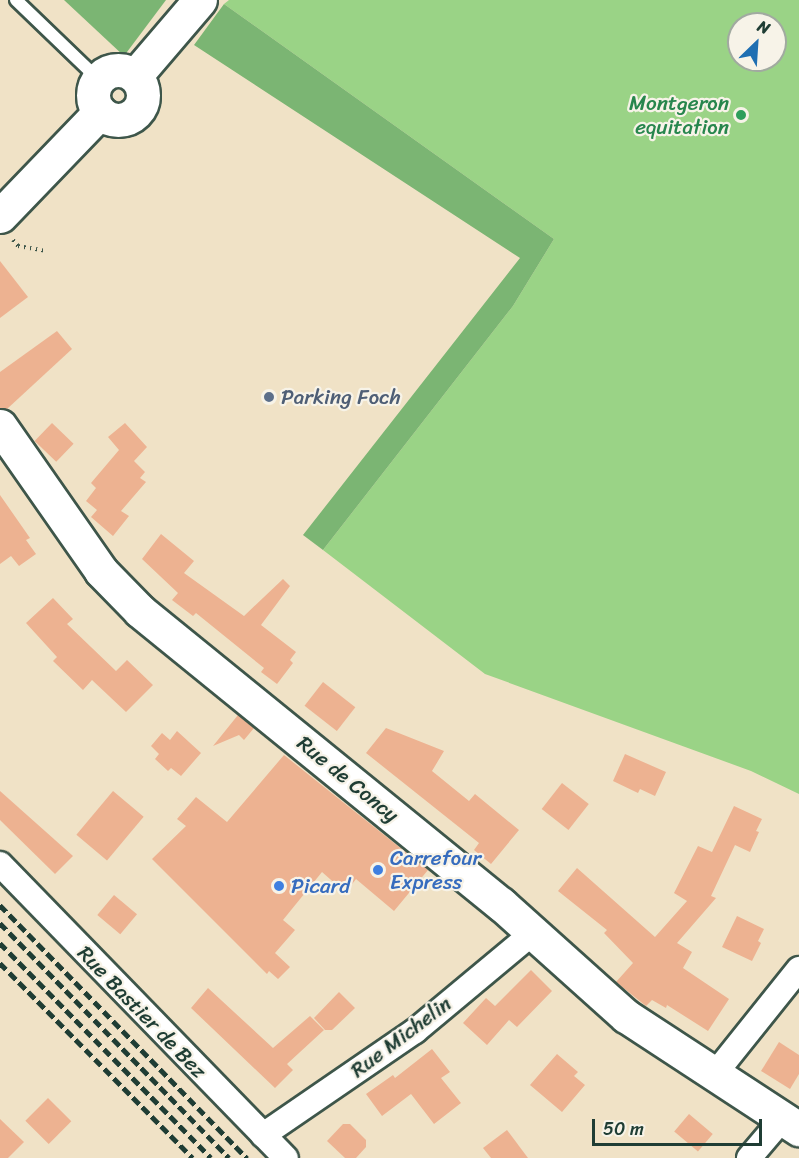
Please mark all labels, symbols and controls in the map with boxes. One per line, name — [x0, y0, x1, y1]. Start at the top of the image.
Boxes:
north arrow — [727, 12, 787, 72]
text: N — [753, 12, 775, 43]
place label: Montgeron equitation — [629, 90, 729, 140]
marker: Montgeron equitation — [734, 108, 748, 122]
place label: Parking Foch — [281, 384, 401, 410]
marker: Parking Foch — [262, 390, 276, 404]
street label: Rue de Concy — [292, 730, 404, 828]
place label: Carrefour Express — [390, 845, 481, 895]
marker: Carrefour Express — [371, 863, 385, 877]
place label: Picard — [291, 873, 350, 899]
marker: Picard — [272, 879, 286, 893]
street label: Rue Bastier de Bez — [72, 941, 212, 1083]
street label: Rue Michelin — [346, 991, 456, 1083]
scale bar — [595, 1107, 764, 1145]
text: 50 m — [603, 1113, 644, 1145]

